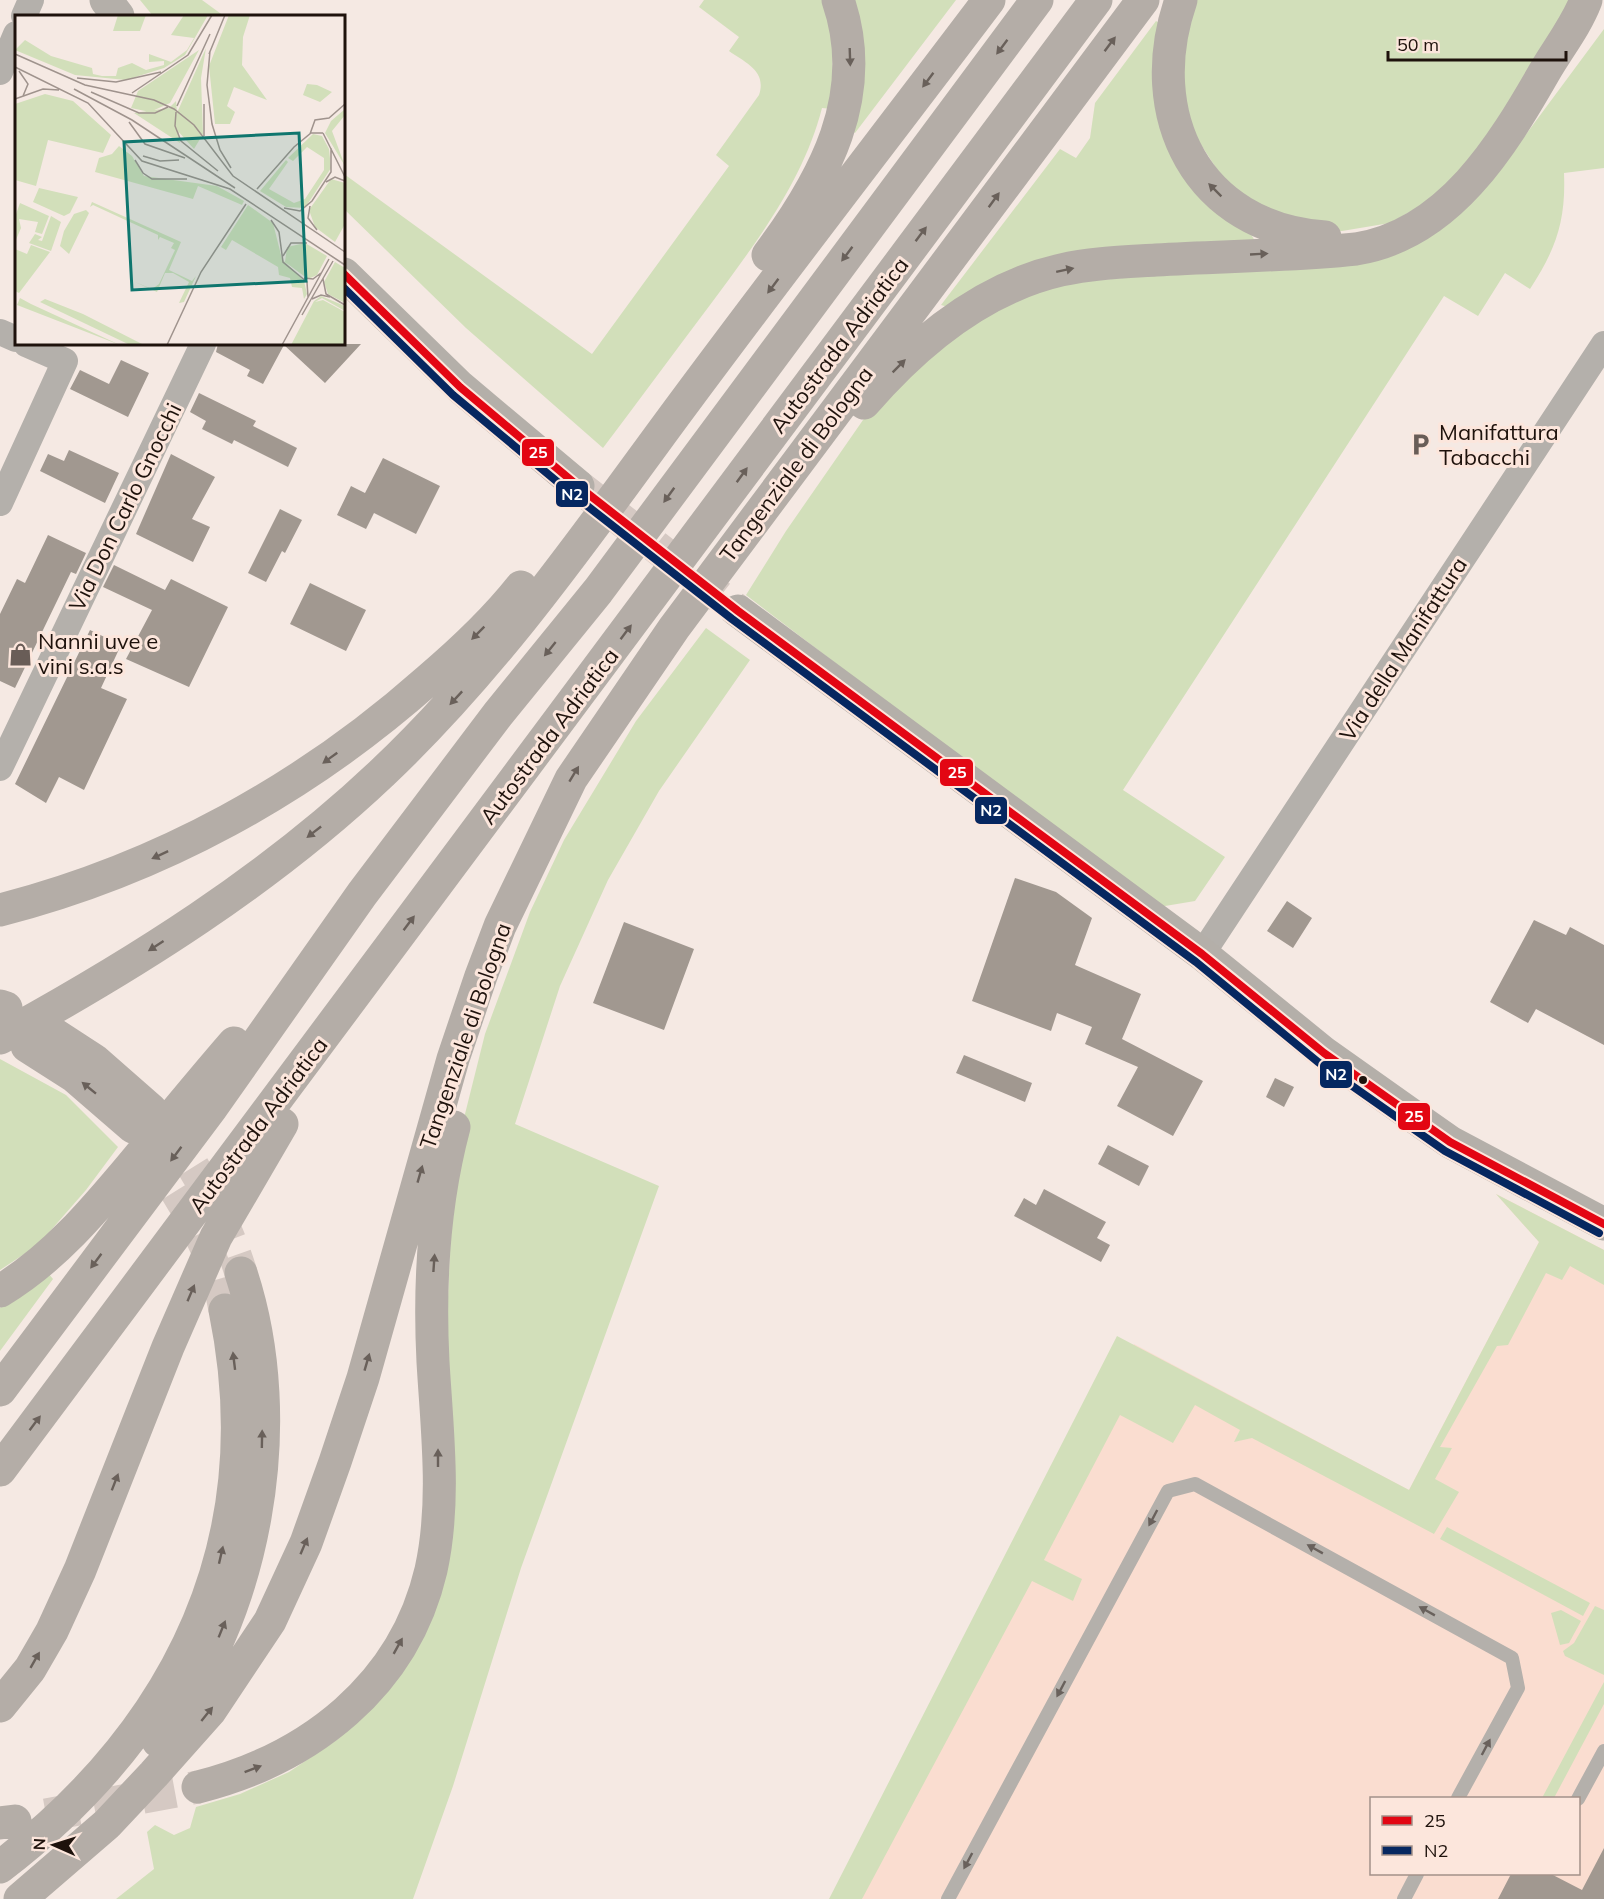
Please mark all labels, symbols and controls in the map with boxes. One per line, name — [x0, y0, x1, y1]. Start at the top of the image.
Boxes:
inset map — [15, 15, 345, 345]
scale bar — [1388, 24, 1566, 62]
text: 50 m — [1397, 33, 1439, 56]
one-way arrow — [1104, 36, 1116, 51]
one-way arrow — [996, 39, 1008, 54]
one-way arrow — [845, 47, 855, 66]
one-way arrow — [923, 73, 935, 88]
one-way arrow — [1208, 183, 1222, 198]
one-way arrow — [988, 193, 1000, 209]
one-way arrow — [915, 227, 927, 242]
one-way arrow — [842, 246, 854, 261]
one-way arrow — [1250, 250, 1269, 259]
street label: Autostrada Adriatica — [764, 251, 914, 439]
one-way arrow — [1056, 265, 1075, 274]
one-way arrow — [767, 279, 779, 294]
one-way arrow — [891, 360, 905, 374]
street label: Tangenziale di Bologna — [713, 361, 879, 567]
street label: Via Don Carlo Gnocchi — [62, 398, 188, 616]
place label: Manifattura Tabacchi — [1439, 418, 1559, 471]
parking icon: Manifattura Tabacchi — [1408, 432, 1434, 458]
line badge: 25 — [521, 438, 555, 467]
text: 25 — [528, 442, 548, 462]
one-way arrow — [736, 467, 749, 483]
line badge: N2 — [555, 480, 589, 508]
text: N2 — [561, 484, 583, 504]
one-way arrow — [663, 487, 675, 502]
street label: Via della Manifattura — [1333, 552, 1473, 746]
one-way arrow — [620, 624, 632, 639]
one-way arrow — [472, 625, 486, 639]
place label: Nanni uve e vini s.a.s — [38, 627, 158, 680]
shop icon: Nanni uve e vini s.a.s — [7, 641, 33, 667]
street label: Autostrada Adriatica — [474, 642, 624, 830]
one-way arrow — [545, 642, 557, 657]
one-way arrow — [449, 691, 463, 706]
one-way arrow — [322, 752, 337, 764]
line badge: 25 — [939, 758, 974, 787]
text: 25 — [947, 762, 967, 782]
one-way arrow — [569, 766, 580, 782]
line badge: N2 — [974, 796, 1008, 825]
text: N2 — [980, 800, 1002, 820]
one-way arrow — [307, 825, 322, 838]
one-way arrow — [152, 850, 169, 859]
one-way arrow — [403, 915, 415, 930]
street label: Tangenziale di Bologna — [413, 919, 517, 1153]
one-way arrow — [148, 940, 164, 951]
street label: Autostrada Adriatica — [183, 1031, 333, 1219]
line badge: N2 — [1319, 1060, 1353, 1089]
text: N2 — [1325, 1064, 1347, 1084]
unlabelled marker — [1357, 1074, 1369, 1086]
one-way arrow — [81, 1081, 97, 1094]
line badge: 25 — [1397, 1102, 1431, 1131]
text: 25 — [1404, 1106, 1424, 1126]
one-way arrow — [170, 1146, 183, 1162]
one-way arrow — [416, 1165, 425, 1183]
one-way arrow — [91, 1253, 103, 1268]
one-way arrow — [429, 1254, 439, 1273]
one-way arrow — [186, 1284, 196, 1302]
one-way arrow — [230, 1352, 239, 1371]
one-way arrow — [363, 1353, 372, 1371]
one-way arrow — [29, 1416, 41, 1432]
one-way arrow — [257, 1430, 267, 1449]
one-way arrow — [433, 1448, 443, 1467]
one-way arrow — [111, 1473, 120, 1491]
one-way arrow — [1148, 1509, 1158, 1526]
one-way arrow — [300, 1537, 309, 1555]
one-way arrow — [1306, 1544, 1323, 1554]
one-way arrow — [217, 1545, 226, 1564]
one-way arrow — [1418, 1606, 1435, 1616]
one-way arrow — [217, 1619, 227, 1637]
one-way arrow — [393, 1637, 403, 1654]
one-way arrow — [30, 1651, 40, 1668]
one-way arrow — [1056, 1681, 1066, 1698]
one-way arrow — [200, 1706, 213, 1722]
one-way arrow — [1481, 1738, 1491, 1755]
one-way arrow — [244, 1764, 262, 1773]
legend — [1370, 1797, 1580, 1875]
text: 25 — [1424, 1809, 1446, 1832]
north arrow — [24, 1815, 84, 1875]
text: N — [29, 1838, 49, 1851]
text: N2 — [1424, 1839, 1448, 1862]
one-way arrow — [963, 1853, 973, 1870]

